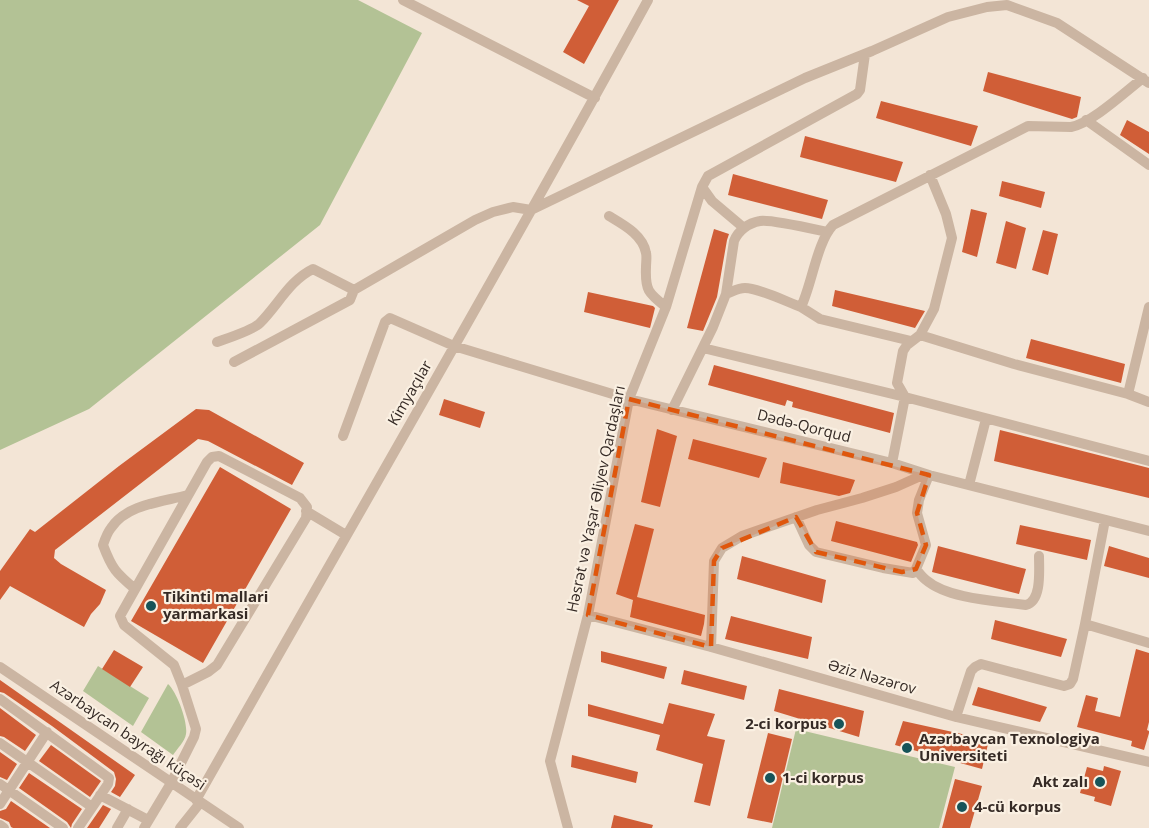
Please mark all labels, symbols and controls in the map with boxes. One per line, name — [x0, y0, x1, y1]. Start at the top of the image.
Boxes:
street label: Kimyaçılar — [382, 356, 436, 429]
street label: Həsrət və Yaşar Əliyev Qardaşları — [561, 383, 629, 614]
street label: Dədə-Qorqud — [755, 404, 853, 446]
place label: Tikinti mallari yarmarkasi — [163, 586, 268, 623]
marker: Tikinti mallari yarmarkasi — [144, 599, 158, 613]
street label: Əziz Nəzərov — [826, 654, 919, 698]
street label: Azərbaycan bayrağı küçəsi — [47, 675, 210, 794]
place label: 2-ci korpus — [745, 713, 827, 733]
marker: 2-ci korpus — [832, 717, 846, 731]
place label: Azərbaycan Texnologiya Universiteti — [919, 728, 1100, 765]
marker: Azərbaycan Texnologiya Universiteti — [900, 741, 914, 755]
place label: 1-ci korpus — [782, 767, 864, 787]
marker: 1-ci korpus — [763, 771, 777, 785]
place label: Akt zalı — [1032, 771, 1088, 791]
marker: Akt zalı — [1093, 775, 1107, 789]
place label: 4-cü korpus — [974, 796, 1061, 816]
marker: 4-cü korpus — [955, 800, 969, 814]

